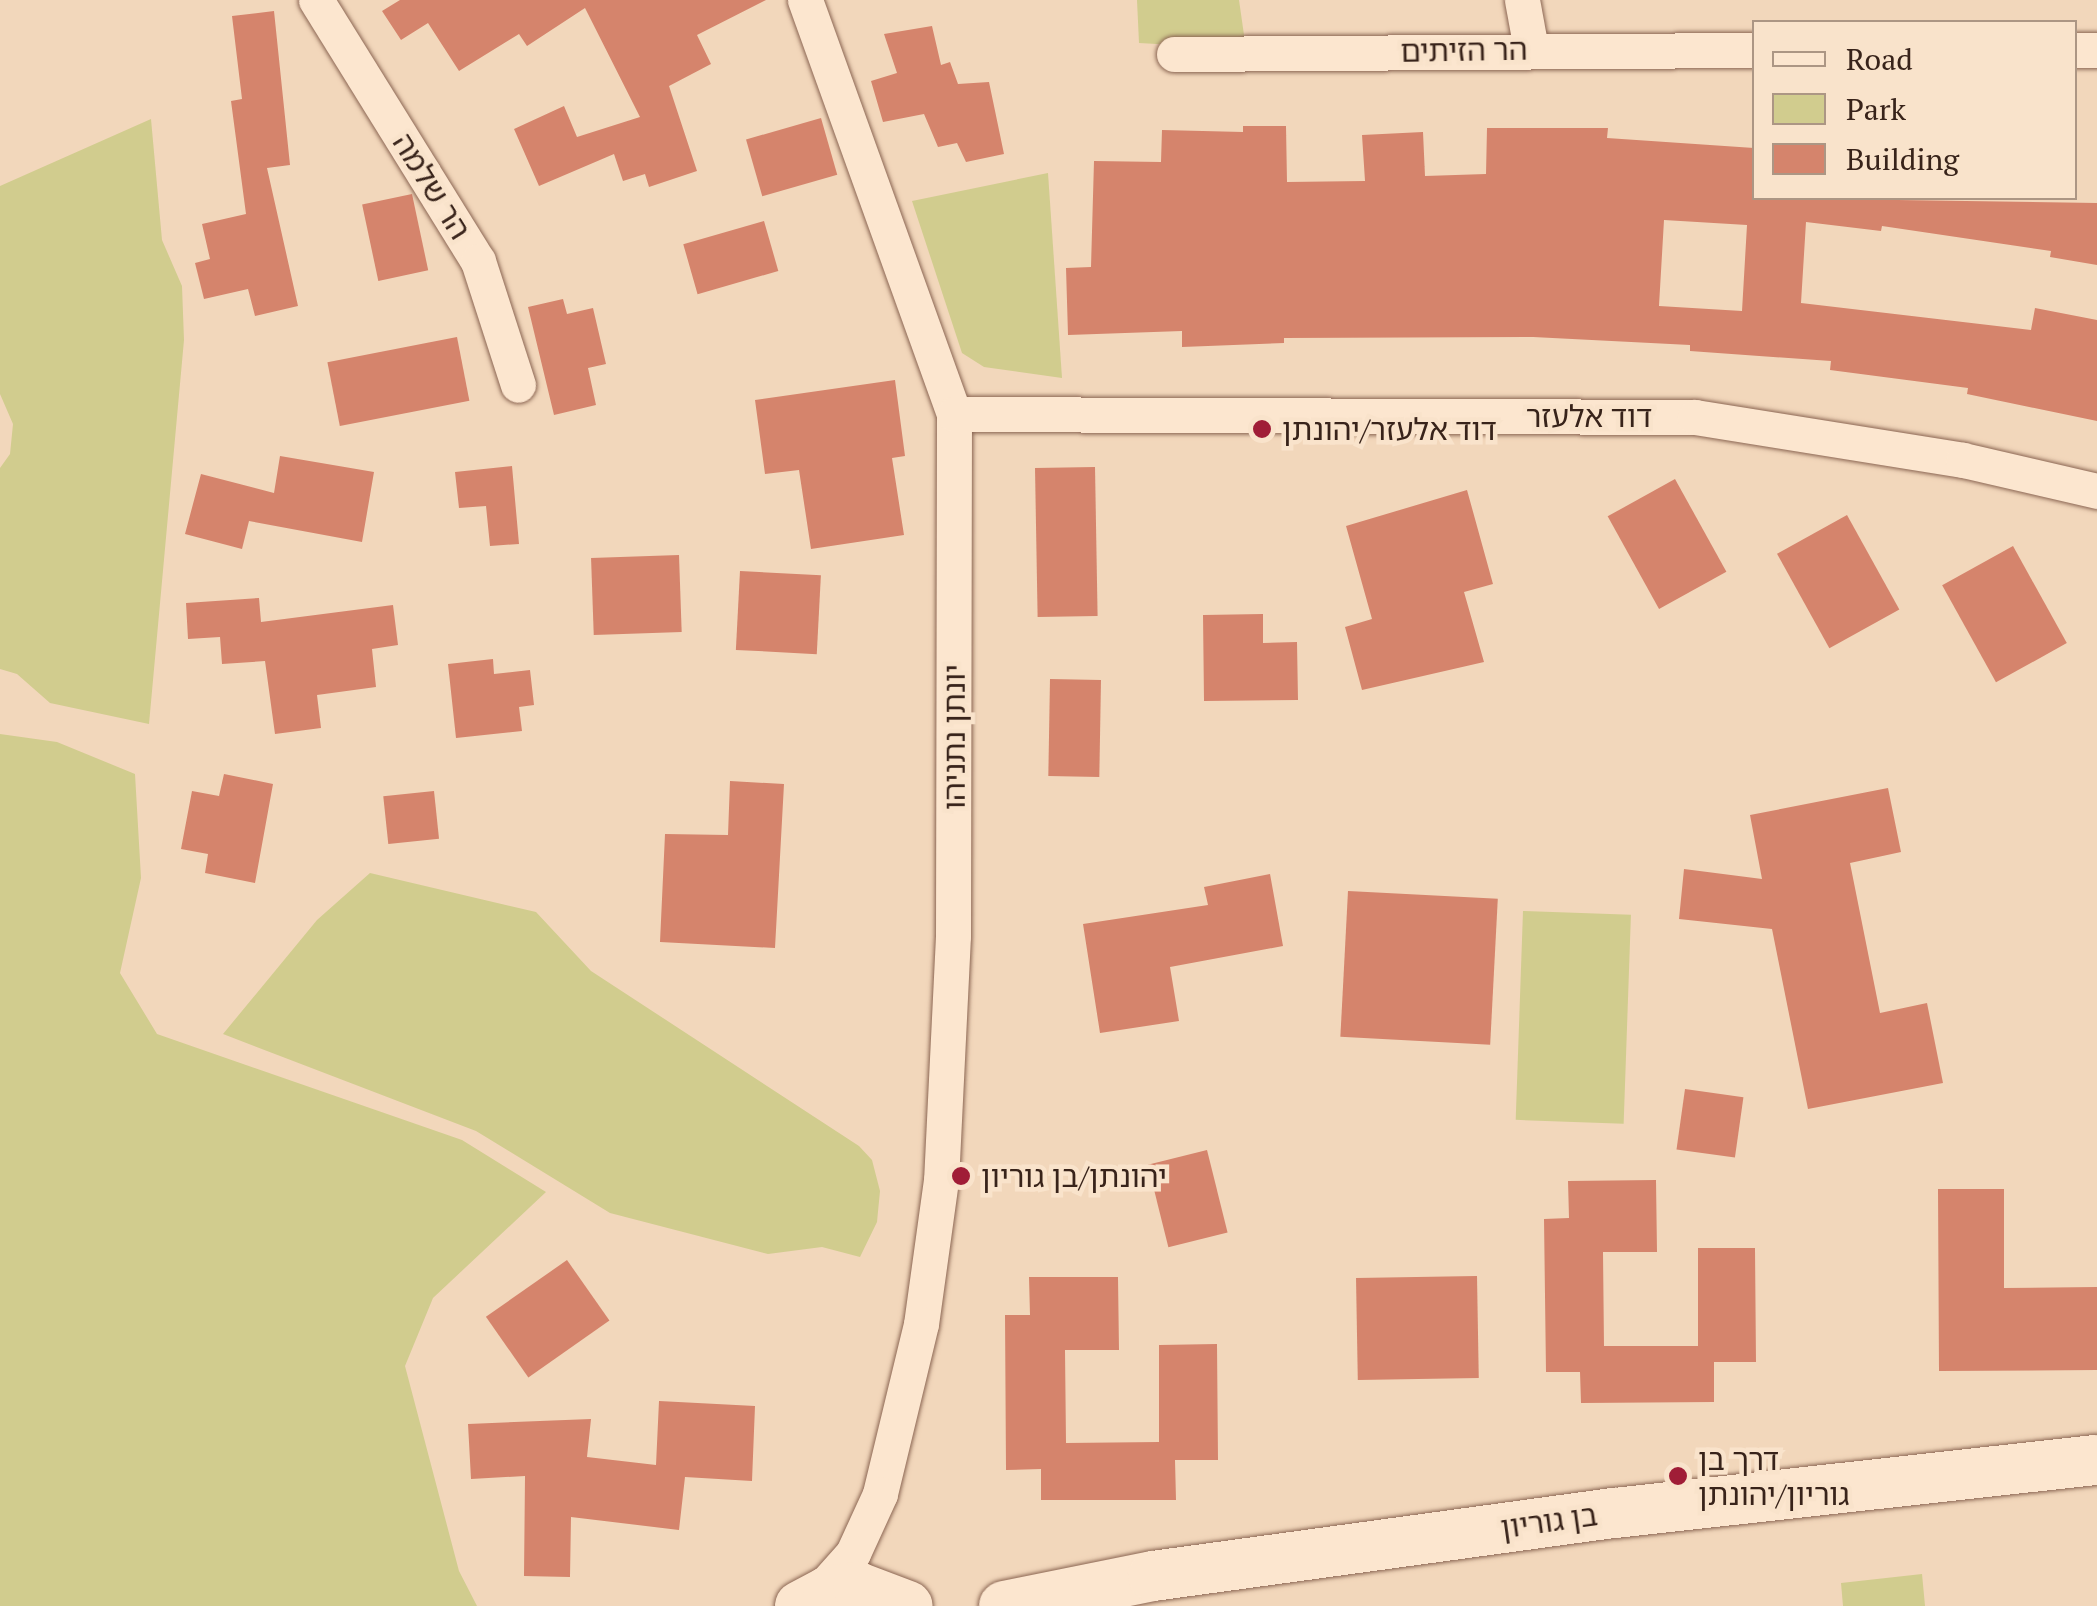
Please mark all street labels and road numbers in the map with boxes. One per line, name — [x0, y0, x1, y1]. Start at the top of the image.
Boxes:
street label: הר הזיתים — [1400, 31, 1528, 69]
street label: הר שלמה — [385, 126, 479, 246]
street label: דוד אלעזר — [1526, 398, 1652, 434]
street label: יונתן נתניהו — [936, 664, 972, 810]
street label: בן גוריון — [1498, 1496, 1600, 1546]

